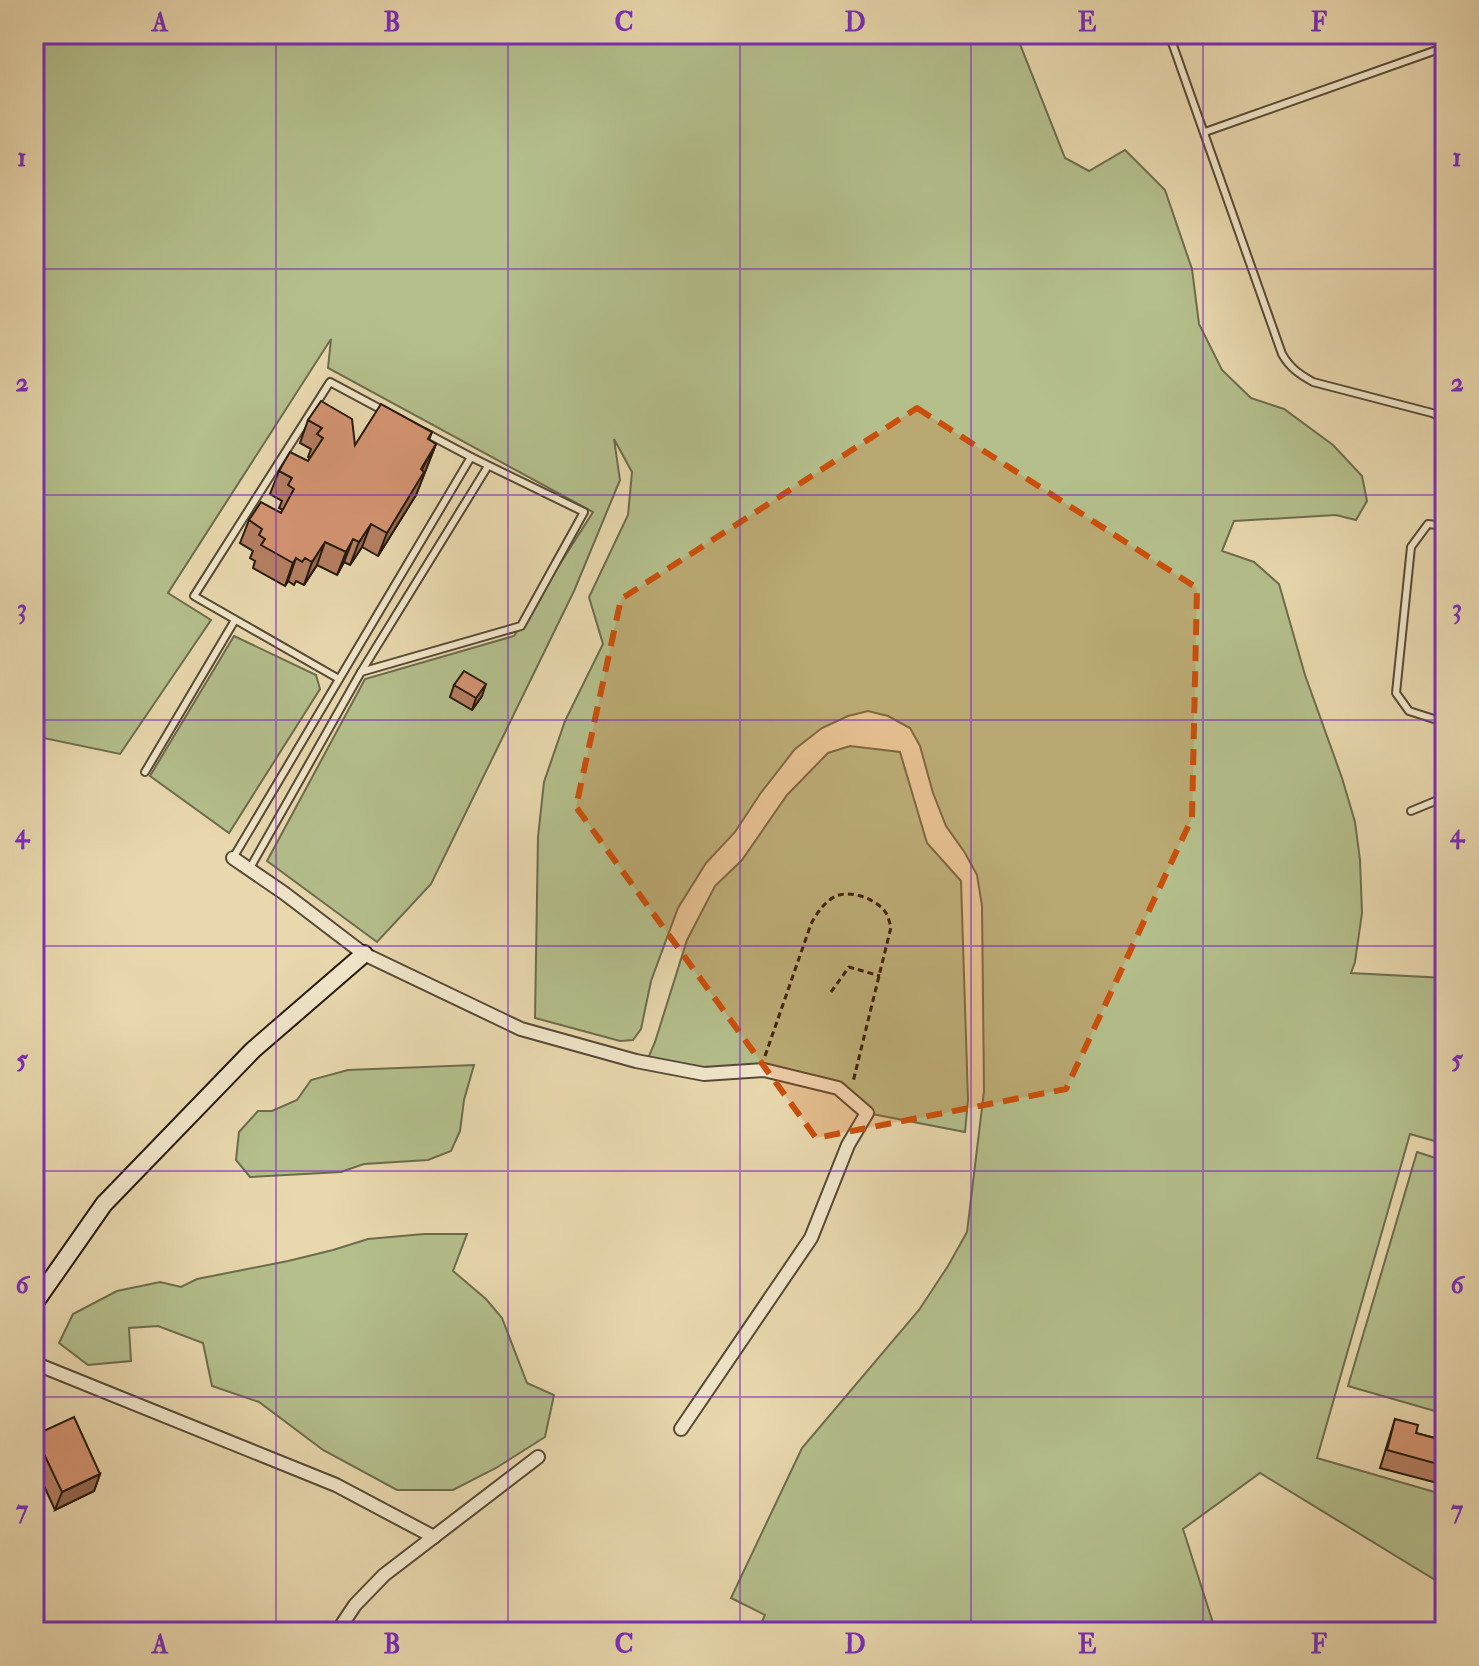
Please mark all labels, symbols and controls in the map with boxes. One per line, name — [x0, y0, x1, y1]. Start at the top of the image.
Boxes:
text: A — [151, 7, 169, 39]
text: B — [383, 7, 401, 39]
text: C — [614, 7, 634, 39]
text: D — [844, 7, 866, 39]
text: E — [1078, 7, 1097, 39]
text: F — [1311, 7, 1328, 39]
text: 1 — [17, 142, 27, 174]
text: 1 — [1452, 142, 1462, 174]
text: 2 — [15, 367, 29, 399]
text: 2 — [1450, 367, 1464, 399]
text: 3 — [17, 593, 27, 625]
text: 3 — [1452, 593, 1462, 625]
text: 4 — [14, 818, 31, 850]
text: 4 — [1449, 818, 1466, 850]
text: 5 — [16, 1044, 28, 1076]
text: 5 — [1451, 1044, 1463, 1076]
text: 6 — [15, 1269, 30, 1301]
text: 6 — [1450, 1269, 1465, 1301]
text: 7 — [16, 1494, 28, 1526]
text: 7 — [1451, 1494, 1463, 1526]
text: A — [151, 1629, 169, 1661]
text: B — [383, 1629, 401, 1661]
text: C — [614, 1629, 634, 1661]
text: D — [844, 1629, 866, 1661]
text: E — [1078, 1629, 1097, 1661]
text: F — [1311, 1629, 1328, 1661]

